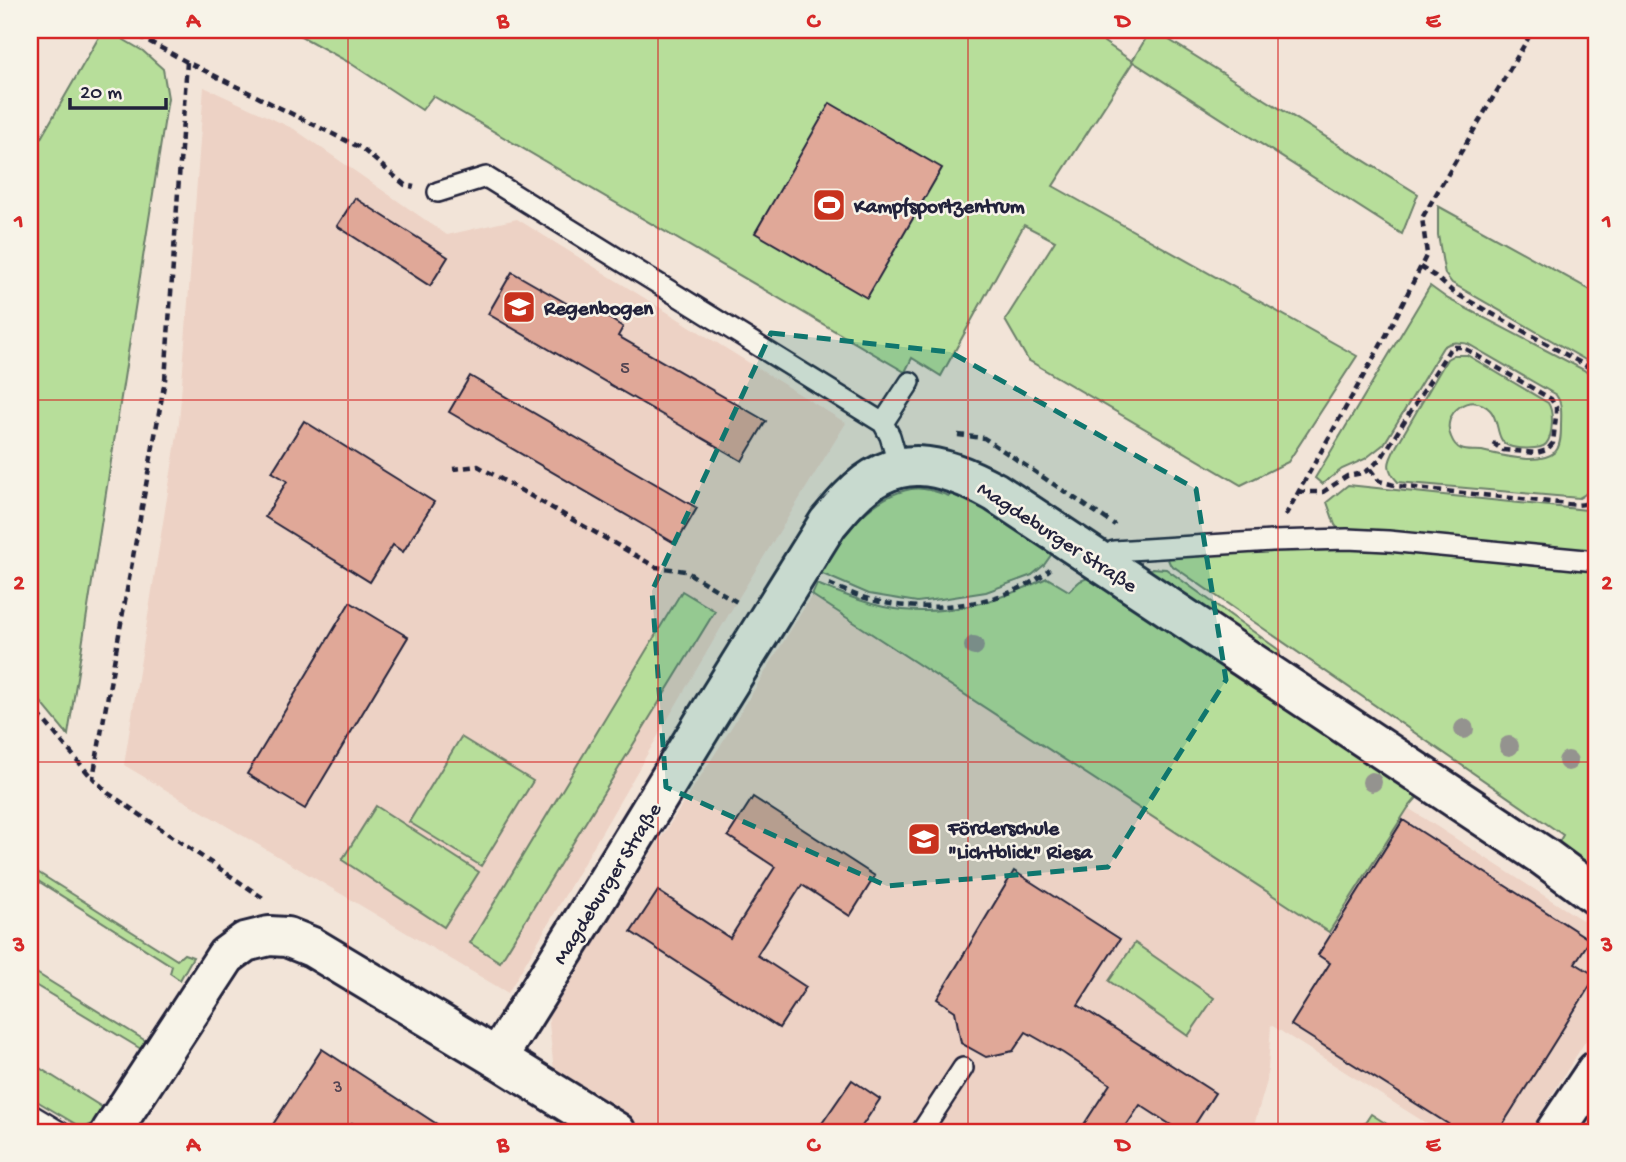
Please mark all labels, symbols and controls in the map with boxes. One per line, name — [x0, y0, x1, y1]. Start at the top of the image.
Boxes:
text: A — [185, 9, 201, 36]
text: B — [496, 9, 510, 36]
text: C — [807, 9, 822, 36]
text: D — [1114, 9, 1132, 36]
text: E — [1426, 9, 1442, 36]
scale bar — [70, 66, 166, 110]
text: 20 m — [80, 82, 122, 107]
sports icon: Kampfsportzentrum — [810, 186, 848, 224]
place label: Kampfsportzentrum — [853, 196, 1025, 221]
text: 1 — [13, 209, 24, 236]
text: 1 — [1601, 209, 1612, 236]
school or university icon: Regenbogen — [500, 288, 538, 326]
place label: Regenbogen — [543, 298, 654, 323]
house number: 5 — [620, 359, 630, 380]
street label: Magdeburger Straße — [971, 478, 1142, 601]
text: 2 — [13, 571, 25, 598]
text: 2 — [1601, 571, 1613, 598]
street label: Magdeburger Straße — [549, 798, 669, 970]
place label: Förderschule "Lichtblick" Riesa — [947, 818, 1094, 867]
school or university icon: Förderschule "Lichtblick" Riesa — [905, 820, 943, 858]
text: 3 — [12, 933, 25, 960]
text: 3 — [1600, 933, 1613, 960]
house number: 3 — [332, 1078, 343, 1099]
text: A — [185, 1133, 201, 1160]
text: B — [496, 1133, 510, 1160]
text: C — [807, 1133, 822, 1160]
text: D — [1114, 1133, 1132, 1160]
text: E — [1426, 1133, 1442, 1160]

